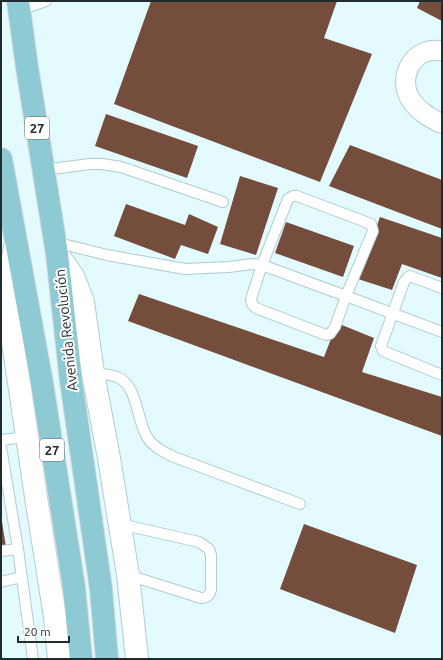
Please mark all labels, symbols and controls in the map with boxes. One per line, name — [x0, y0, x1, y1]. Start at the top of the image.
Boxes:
road number: 27 — [25, 117, 49, 139]
street label: Avenida Revolución — [52, 268, 80, 392]
road number: 27 — [40, 439, 64, 461]
scale bar — [18, 618, 69, 644]
text: 20 m — [24, 625, 51, 638]

